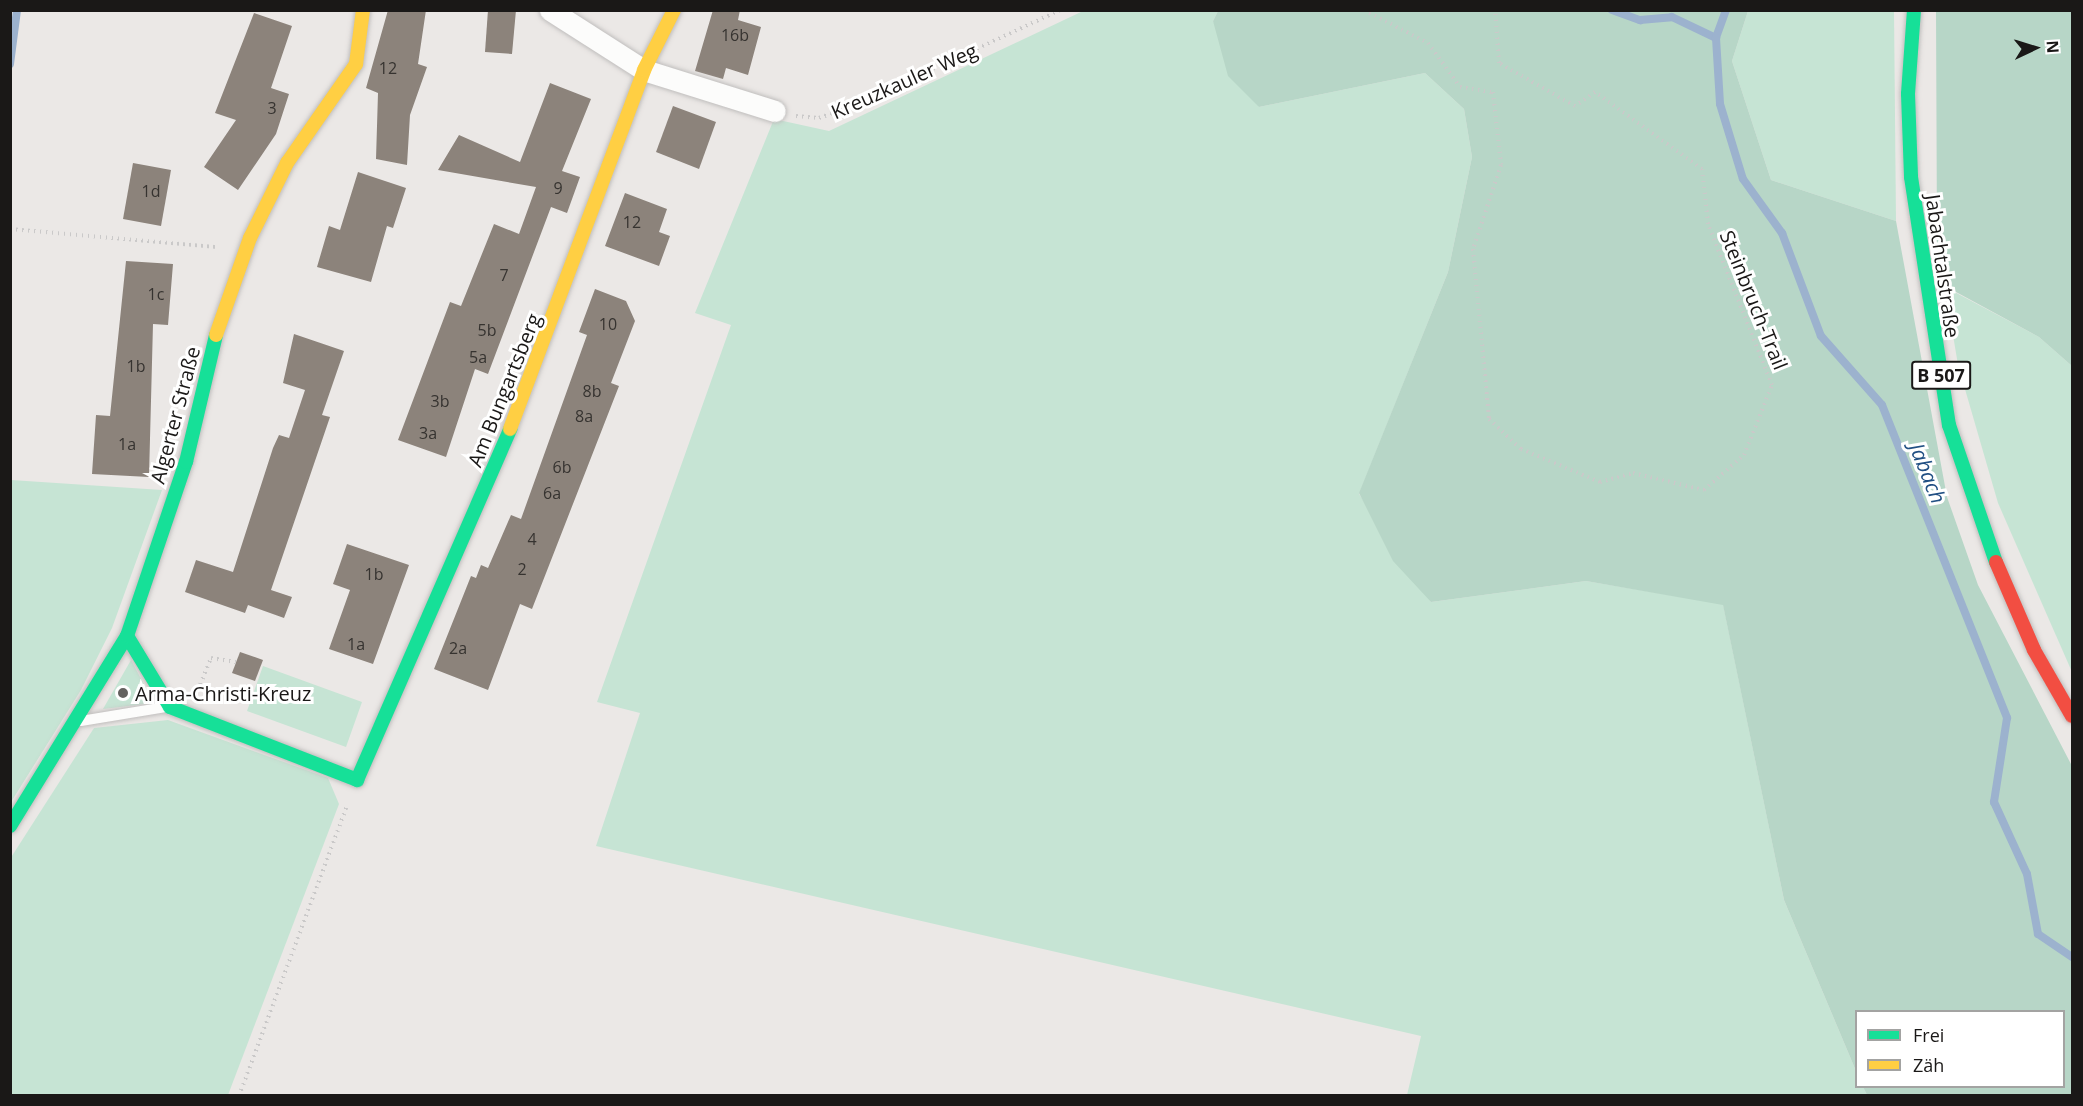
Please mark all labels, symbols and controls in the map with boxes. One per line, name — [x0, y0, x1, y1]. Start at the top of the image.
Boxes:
north arrow — [2005, 18, 2065, 78]
house number: 16b — [721, 25, 749, 45]
street label: Kreuzkauler Weg — [827, 38, 981, 124]
text: N — [2042, 39, 2064, 54]
house number: 12 — [379, 58, 397, 78]
house number: 3 — [267, 98, 277, 118]
house number: 9 — [553, 178, 563, 198]
house number: 1d — [142, 181, 160, 201]
street label: Jabachtalstraße — [1921, 193, 1965, 339]
house number: 12 — [623, 212, 641, 232]
street label: Steinbruch-Trail — [1715, 227, 1793, 373]
house number: 7 — [499, 265, 509, 285]
house number: 1c — [148, 284, 164, 304]
street label: Am Bungartsberg — [462, 310, 546, 470]
house number: 10 — [599, 314, 617, 334]
house number: 5b — [478, 320, 496, 340]
street label: Algerter Straße — [145, 344, 205, 486]
house number: 5a — [469, 347, 487, 367]
house number: 1b — [127, 356, 145, 376]
road number: B 507 — [1911, 360, 1971, 390]
house number: 8b — [583, 381, 601, 401]
house number: 3b — [431, 391, 449, 411]
house number: 8a — [575, 406, 593, 426]
house number: 3a — [419, 423, 437, 443]
house number: 1a — [118, 434, 136, 454]
water label: Jabach — [1904, 439, 1952, 507]
house number: 6b — [553, 457, 571, 477]
house number: 6a — [543, 483, 561, 503]
house number: 4 — [527, 529, 537, 549]
house number: 2 — [517, 559, 527, 579]
house number: 1b — [365, 564, 383, 584]
house number: 1a — [347, 634, 365, 654]
house number: 2a — [449, 638, 467, 658]
place label: Arma-Christi-Kreuz — [135, 681, 311, 705]
marker: Arma-Christi-Kreuz — [116, 686, 130, 700]
legend — [1855, 1010, 2065, 1088]
text: Frei — [1913, 1023, 1944, 1047]
text: Zäh — [1913, 1053, 1944, 1077]

